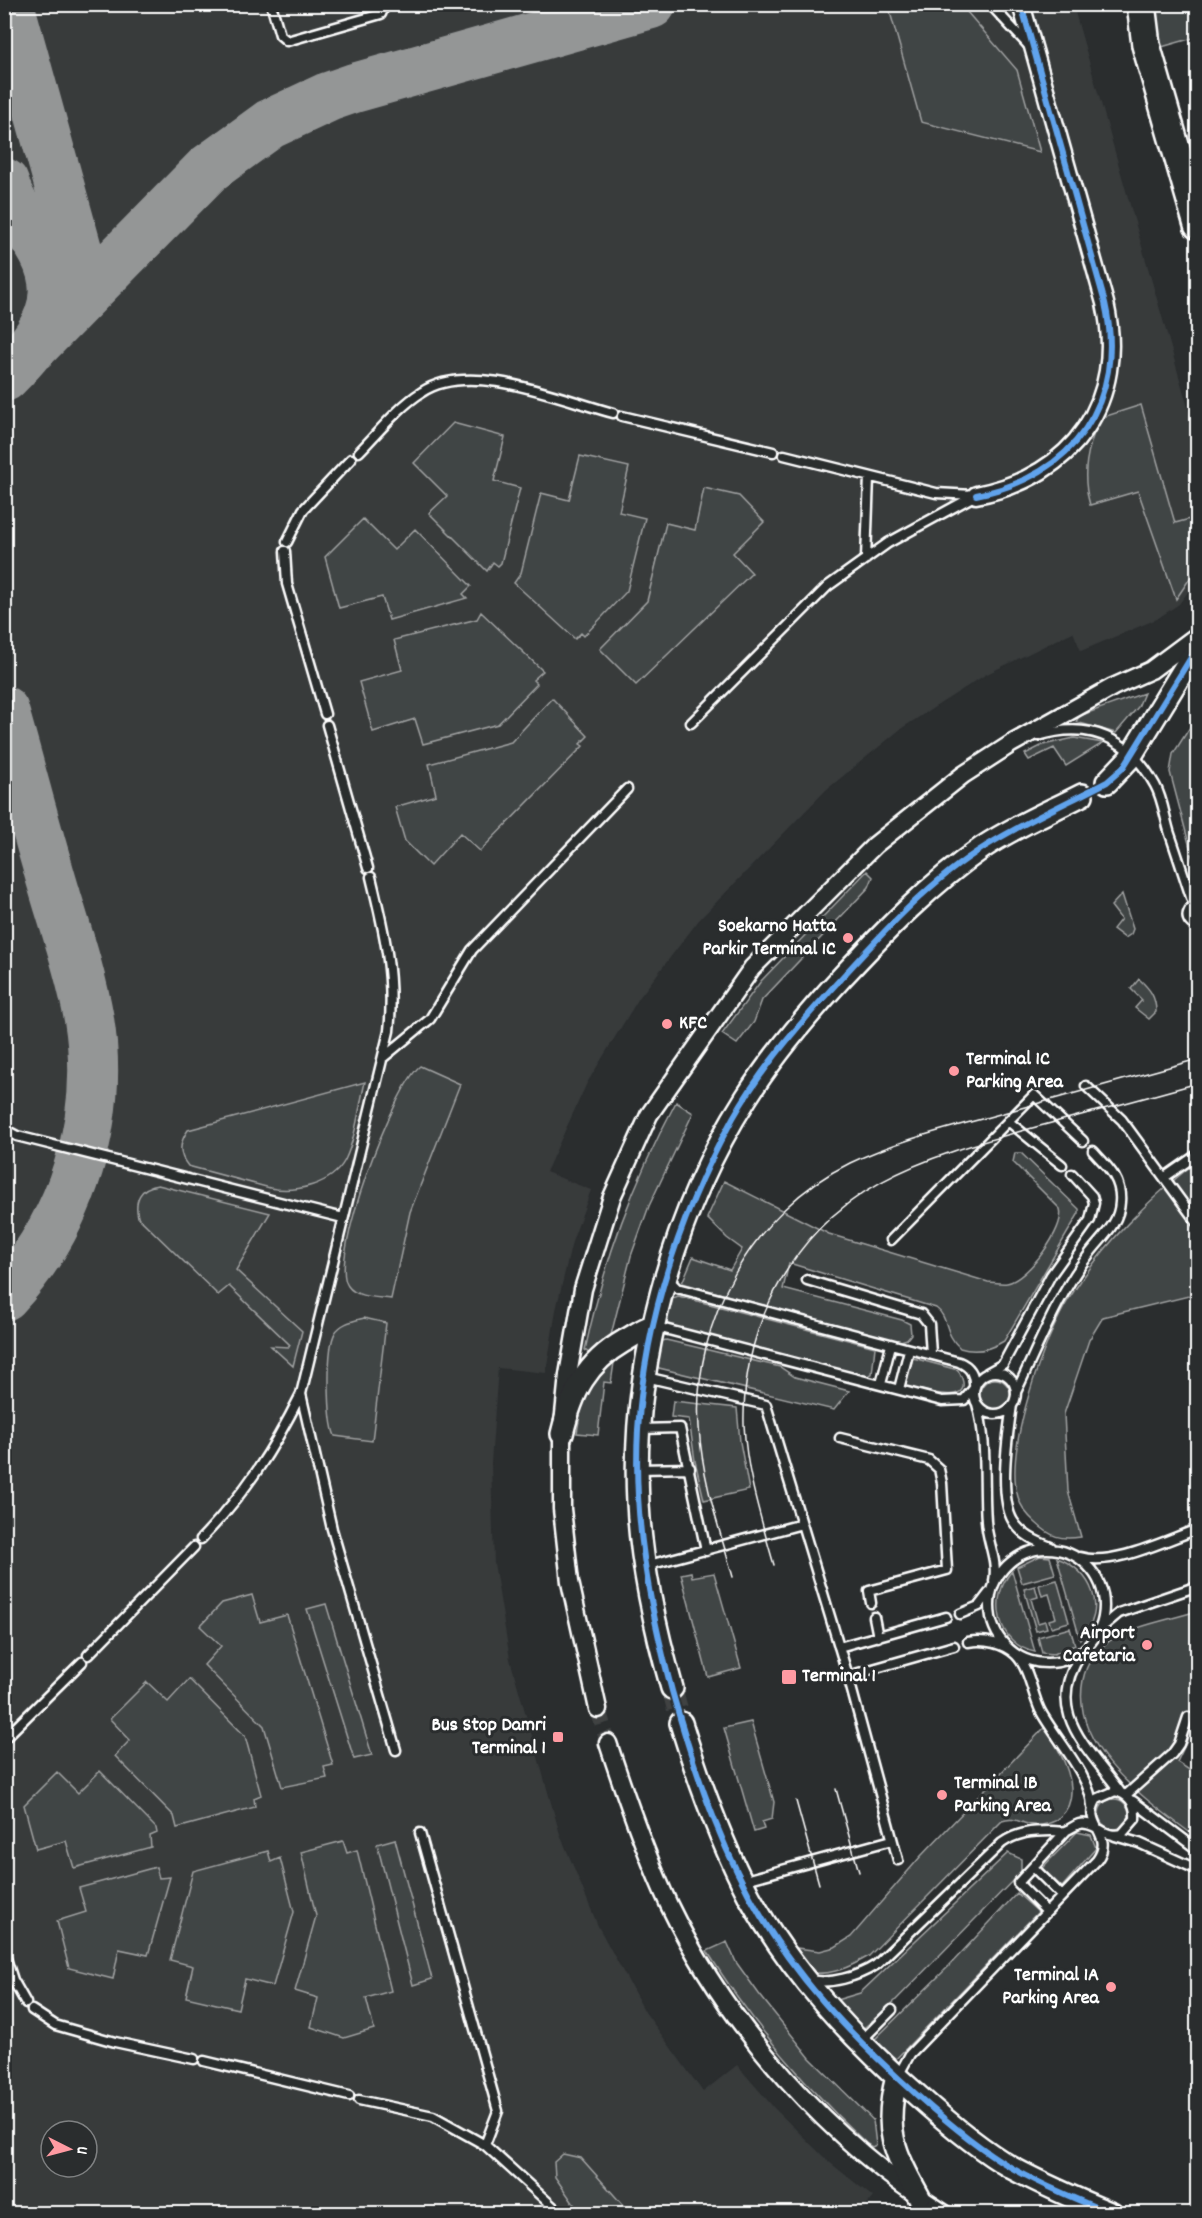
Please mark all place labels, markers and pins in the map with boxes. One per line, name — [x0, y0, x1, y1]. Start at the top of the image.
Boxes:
place label: Soekarno Hatta Parkir Terminal 1C — [702, 913, 837, 964]
marker: Soekarno Hatta Parkir Terminal 1C — [841, 931, 855, 945]
place label: KFC — [679, 1010, 707, 1038]
marker: KFC — [660, 1017, 674, 1031]
place label: Terminal 1C Parking Area — [966, 1046, 1063, 1097]
marker: Terminal 1C Parking Area — [947, 1064, 961, 1078]
place label: Airport Cafetaria — [1063, 1620, 1136, 1671]
marker: Airport Cafetaria — [1140, 1638, 1154, 1652]
place label: Terminal 1 — [802, 1663, 876, 1691]
marker: Terminal 1 — [780, 1668, 798, 1686]
place label: Bus Stop Damri Terminal 1 — [431, 1712, 546, 1763]
marker: Bus Stop Damri Terminal 1 — [551, 1730, 565, 1744]
place label: Terminal 1B Parking Area — [954, 1770, 1051, 1821]
marker: Terminal 1B Parking Area — [935, 1788, 949, 1802]
place label: Terminal 1A Parking Area — [1002, 1962, 1100, 2013]
marker: Terminal 1A Parking Area — [1104, 1980, 1118, 1994]

